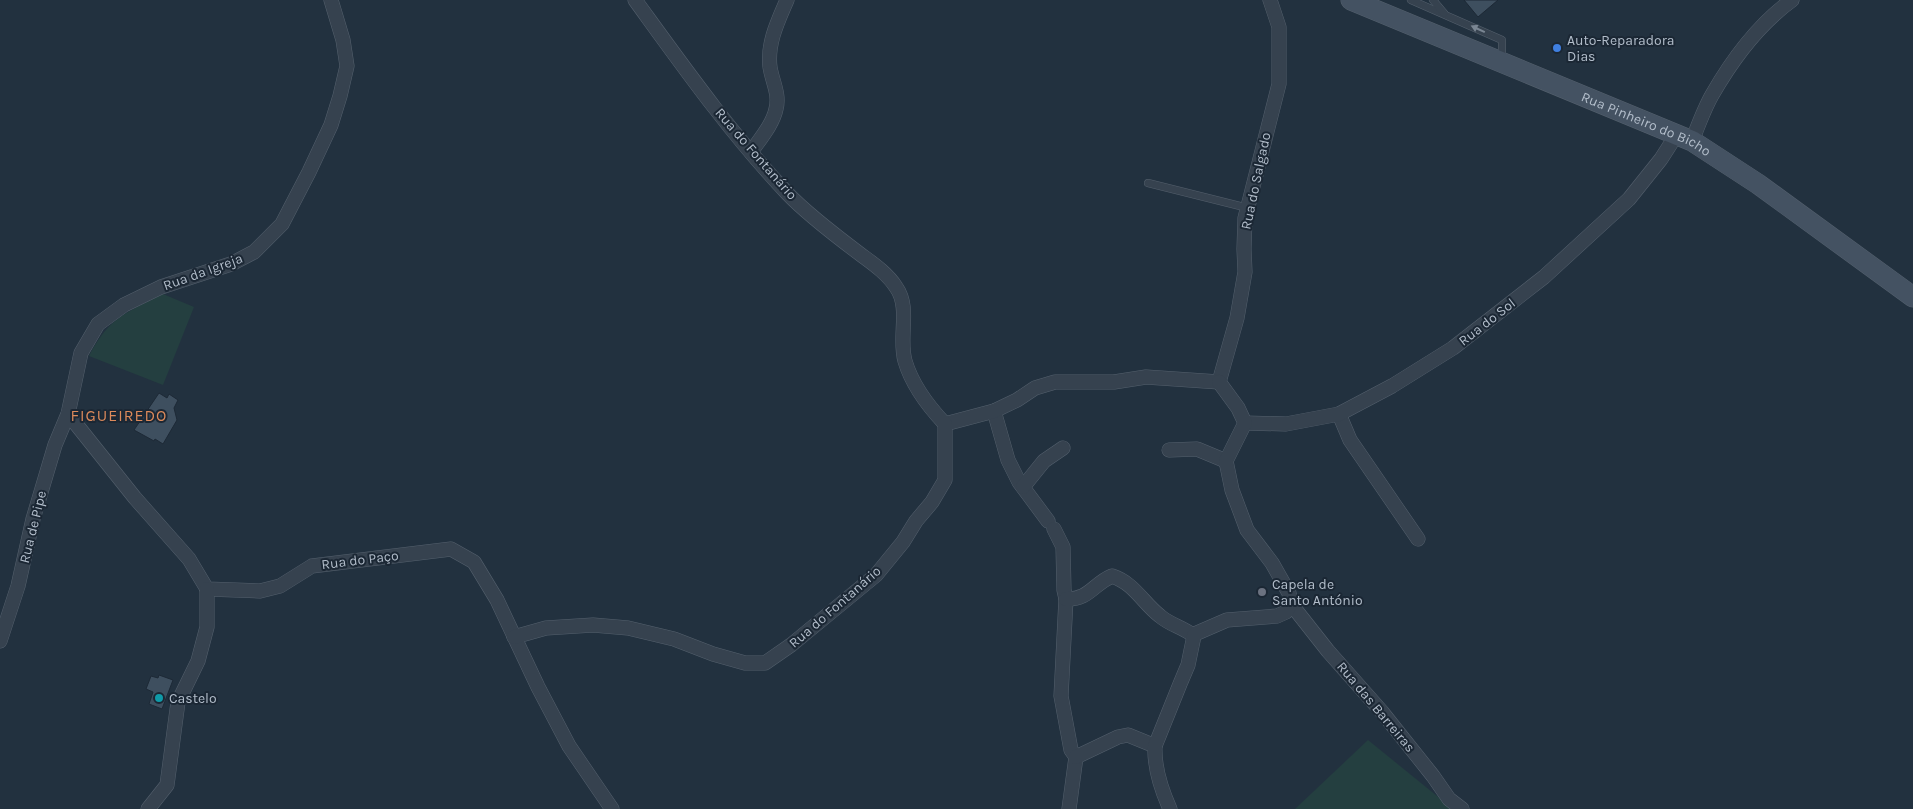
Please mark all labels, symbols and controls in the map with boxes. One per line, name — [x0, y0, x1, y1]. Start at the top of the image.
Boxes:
one-way arrow — [1470, 25, 1485, 33]
place label: Auto-Reparadora Dias — [1567, 32, 1674, 65]
marker: Auto-Reparadora Dias — [1551, 42, 1563, 54]
street label: Rua Pinheiro do Bicho — [1579, 88, 1714, 160]
street label: Rua do Fontanário — [711, 104, 801, 204]
street label: Rua do Salgado — [1237, 131, 1275, 231]
street label: Rua da Igreja — [161, 250, 245, 294]
street label: Rua do Sol — [1455, 295, 1519, 349]
district label: FIGUEIREDO — [71, 406, 167, 425]
street label: Rua de Pipe — [16, 489, 50, 565]
street label: Rua do Paço — [320, 547, 400, 573]
street label: Rua do Fontanário — [785, 562, 885, 652]
place label: Capela de Santo António — [1272, 576, 1363, 609]
marker: Capela de Santo António — [1256, 586, 1268, 598]
street label: Rua das Barreiras — [1333, 658, 1419, 756]
place label: Castelo — [169, 690, 217, 707]
marker: Castelo — [153, 692, 165, 704]

